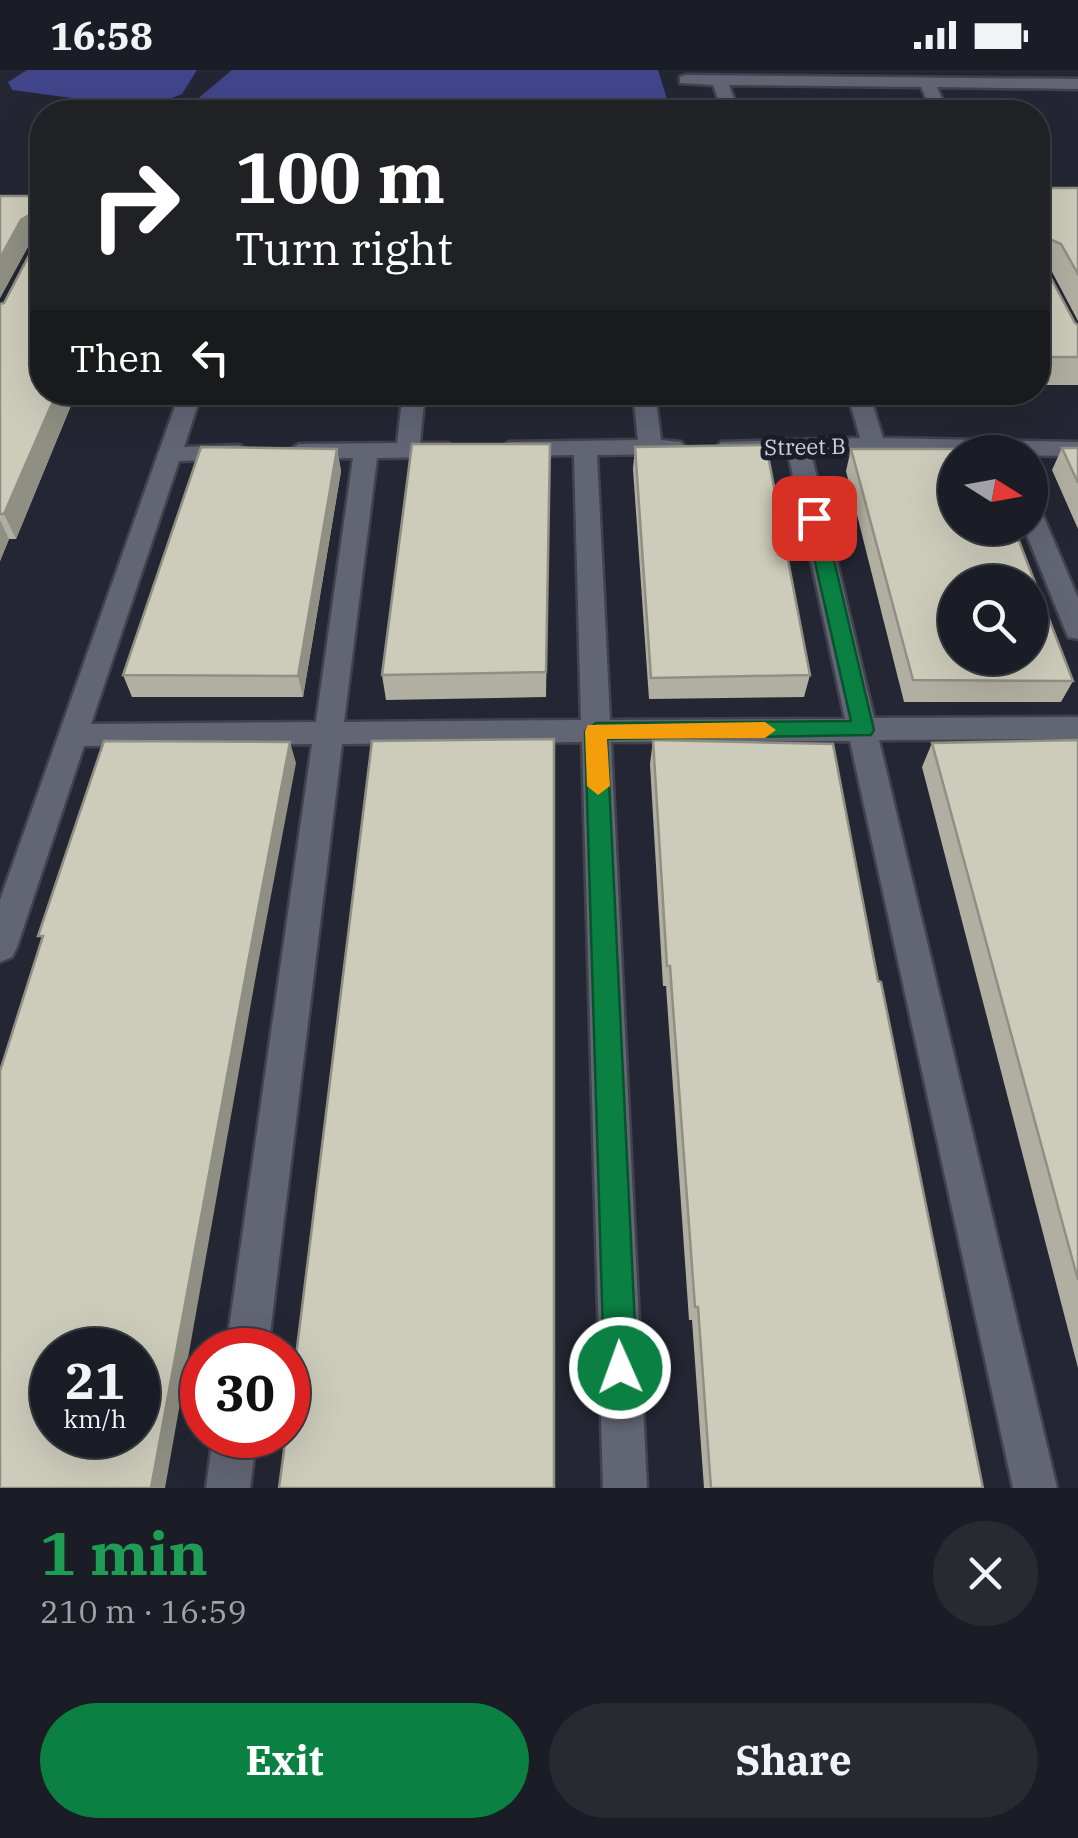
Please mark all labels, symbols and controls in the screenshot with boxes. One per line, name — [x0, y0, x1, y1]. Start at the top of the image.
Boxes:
text: 16:58 — [50, 11, 153, 60]
text: 100 m — [235, 131, 445, 222]
icon: right — [70, 140, 200, 270]
text: Turn right — [235, 219, 453, 277]
icon: left — [183, 330, 238, 385]
text: Then — [70, 333, 163, 382]
street label: Street B — [764, 431, 846, 461]
north arrow — [938, 435, 1048, 545]
map controls — [938, 435, 1048, 675]
pin — [772, 476, 857, 561]
icon: arrive — [787, 491, 842, 546]
button: search — [938, 565, 1048, 675]
position arrow — [568, 1316, 672, 1420]
speed limit sign: 30 — [180, 1328, 310, 1458]
text: 21 — [65, 1348, 125, 1413]
text: km/h — [63, 1402, 127, 1435]
text: 1 min — [40, 1513, 208, 1592]
button: close — [933, 1521, 1038, 1626]
text: 210 m · 16:59 — [40, 1590, 247, 1632]
button: Exit — [40, 1703, 529, 1818]
button: Share — [549, 1703, 1038, 1818]

